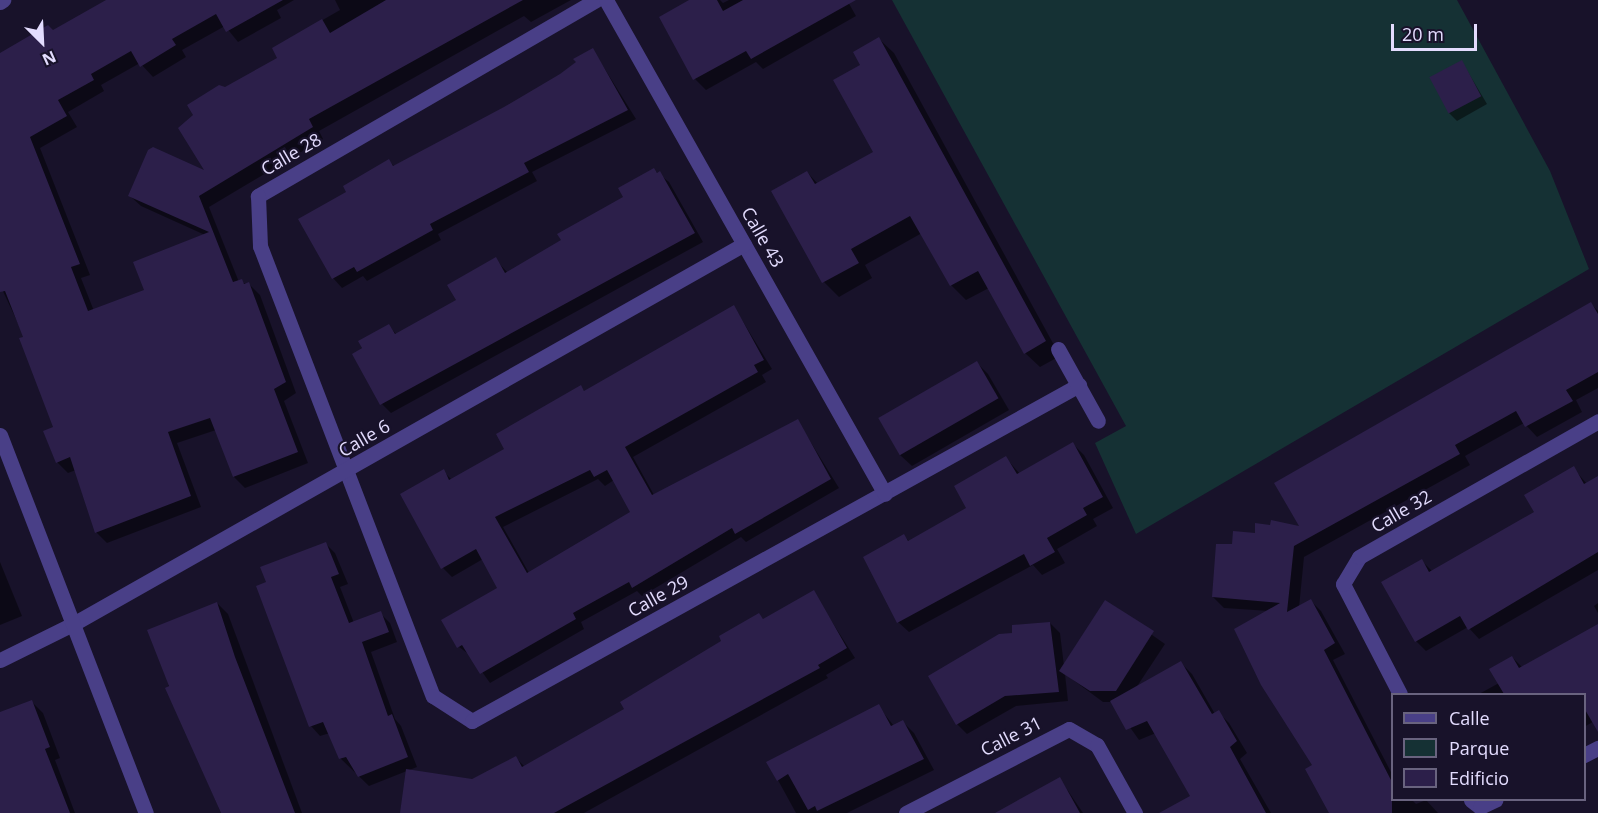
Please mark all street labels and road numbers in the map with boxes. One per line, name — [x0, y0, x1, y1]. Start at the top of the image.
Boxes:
street label: Calle 28 — [257, 128, 325, 180]
street label: Calle 43 — [737, 203, 789, 271]
street label: Calle 6 — [335, 415, 393, 461]
street label: Calle 32 — [1367, 485, 1435, 537]
street label: Calle 29 — [624, 571, 692, 621]
street label: Calle 31 — [977, 711, 1045, 761]

